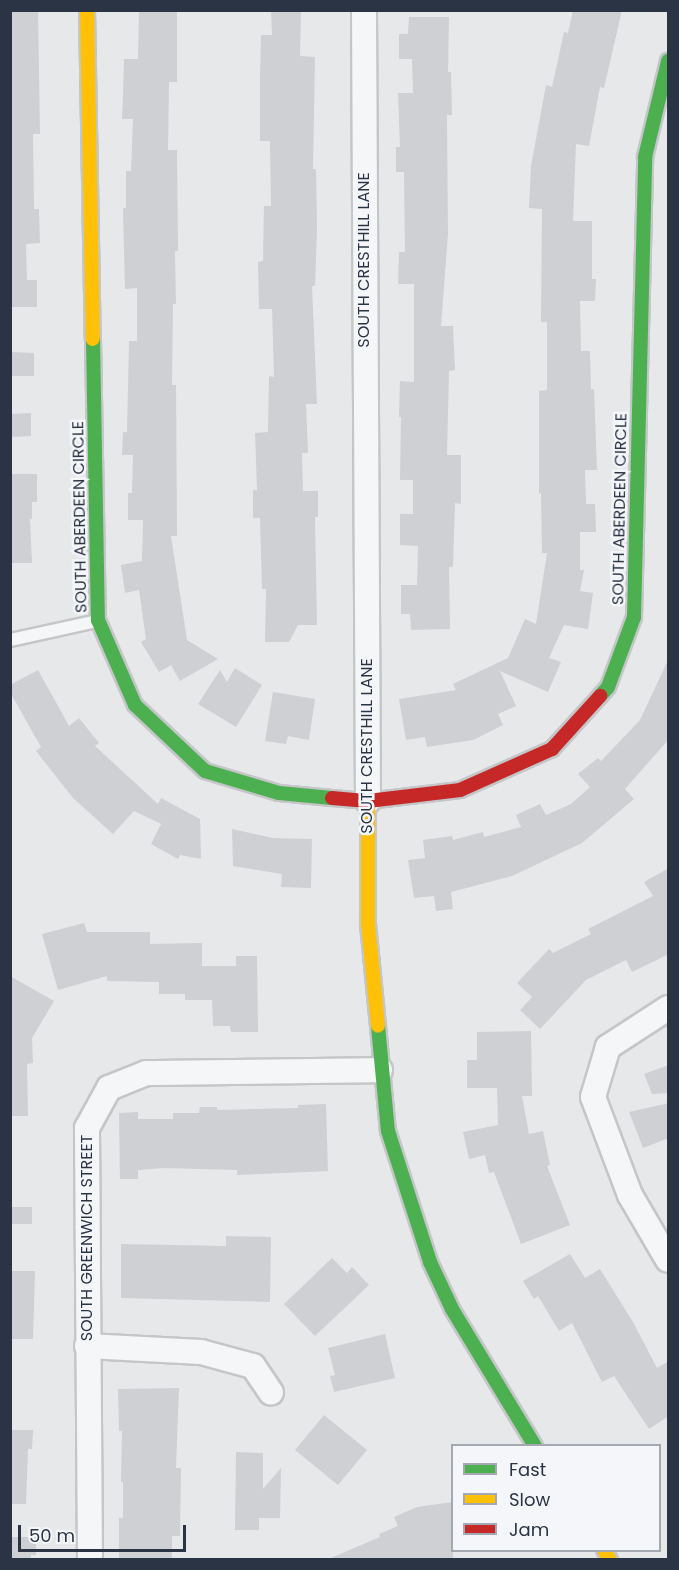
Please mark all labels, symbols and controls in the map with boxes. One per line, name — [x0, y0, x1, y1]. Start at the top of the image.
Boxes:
street label: SOUTH CRESTHILL LANE — [354, 172, 374, 348]
street label: SOUTH ABERDEEN CIRCLE — [609, 413, 631, 605]
street label: SOUTH ABERDEEN CIRCLE — [69, 421, 91, 613]
street label: SOUTH CRESTHILL LANE — [357, 658, 377, 834]
street label: SOUTH GREENWICH STREET — [77, 1135, 97, 1341]
legend — [451, 1444, 661, 1552]
text: Fast — [509, 1457, 546, 1482]
text: Slow — [509, 1487, 550, 1512]
scale bar — [21, 1513, 189, 1551]
text: Jam — [509, 1517, 549, 1542]
text: 50 m — [29, 1523, 75, 1548]

